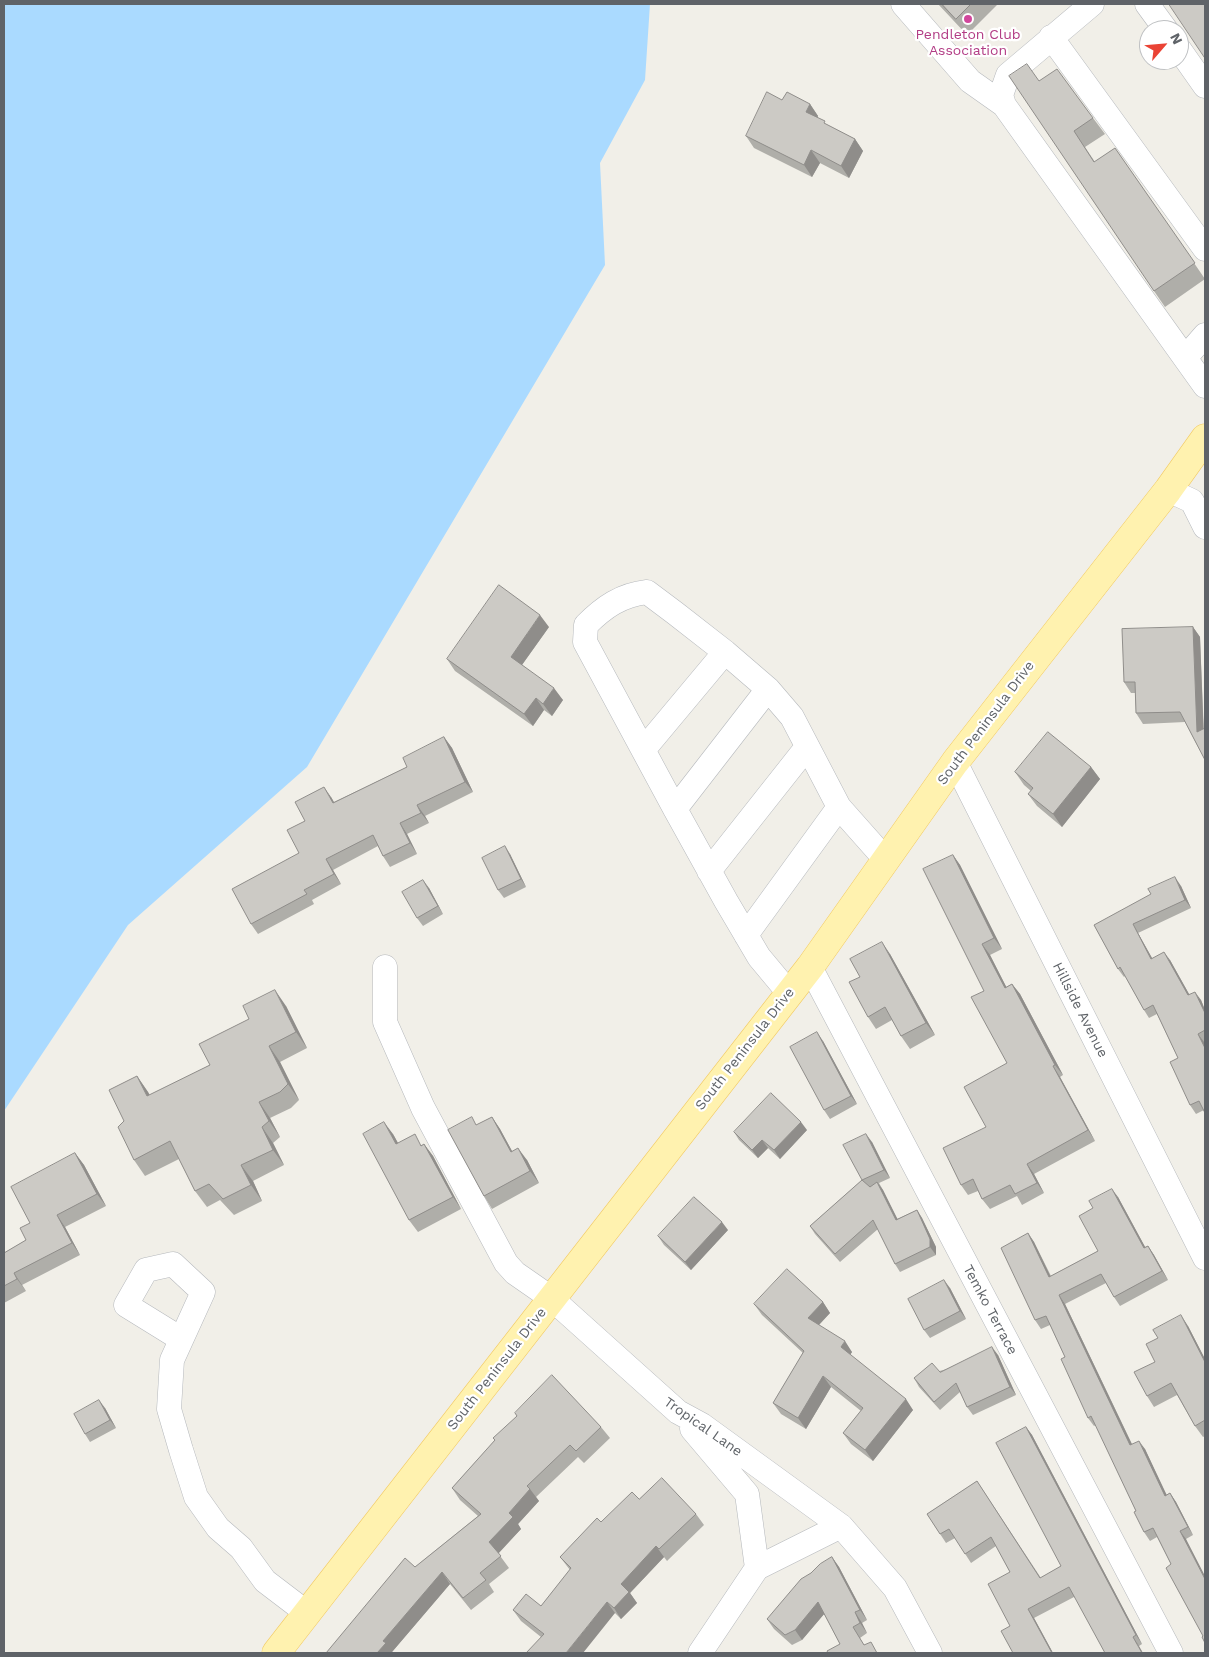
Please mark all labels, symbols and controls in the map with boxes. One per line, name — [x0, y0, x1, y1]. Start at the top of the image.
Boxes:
marker: Pendleton Club Association — [962, 13, 974, 25]
north arrow — [1139, 20, 1189, 70]
place label: Pendleton Club Association — [915, 27, 1021, 59]
text: N — [1167, 30, 1186, 47]
street label: South Peninsula Drive — [934, 658, 1038, 788]
street label: Hillside Avenue — [1049, 959, 1111, 1061]
street label: South Peninsula Drive — [692, 984, 798, 1114]
street label: Temko Terrace — [959, 1262, 1021, 1358]
street label: South Peninsula Drive — [444, 1304, 550, 1434]
street label: Tropical Lane — [661, 1394, 745, 1460]

